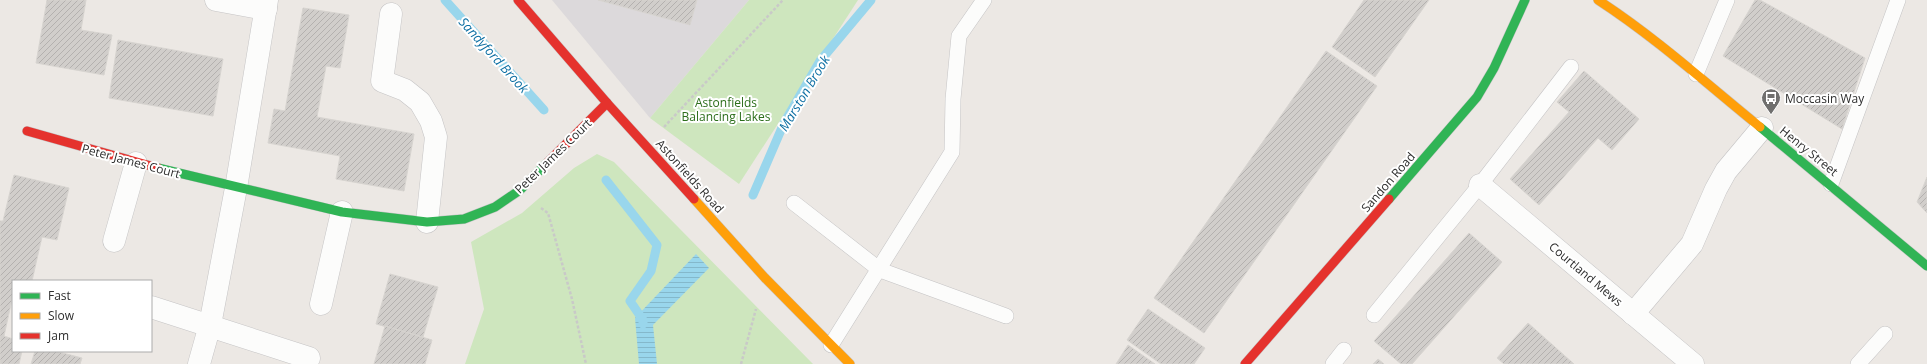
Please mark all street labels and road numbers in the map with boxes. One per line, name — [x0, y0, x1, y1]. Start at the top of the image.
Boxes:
street label: Peter James Court — [511, 115, 595, 197]
street label: Henry Street — [1776, 122, 1842, 180]
street label: Astonfields Road — [652, 135, 728, 217]
street label: Peter James Court — [80, 140, 182, 182]
street label: Sandon Road — [1357, 148, 1419, 216]
street label: Courtland Mews — [1546, 238, 1627, 310]

